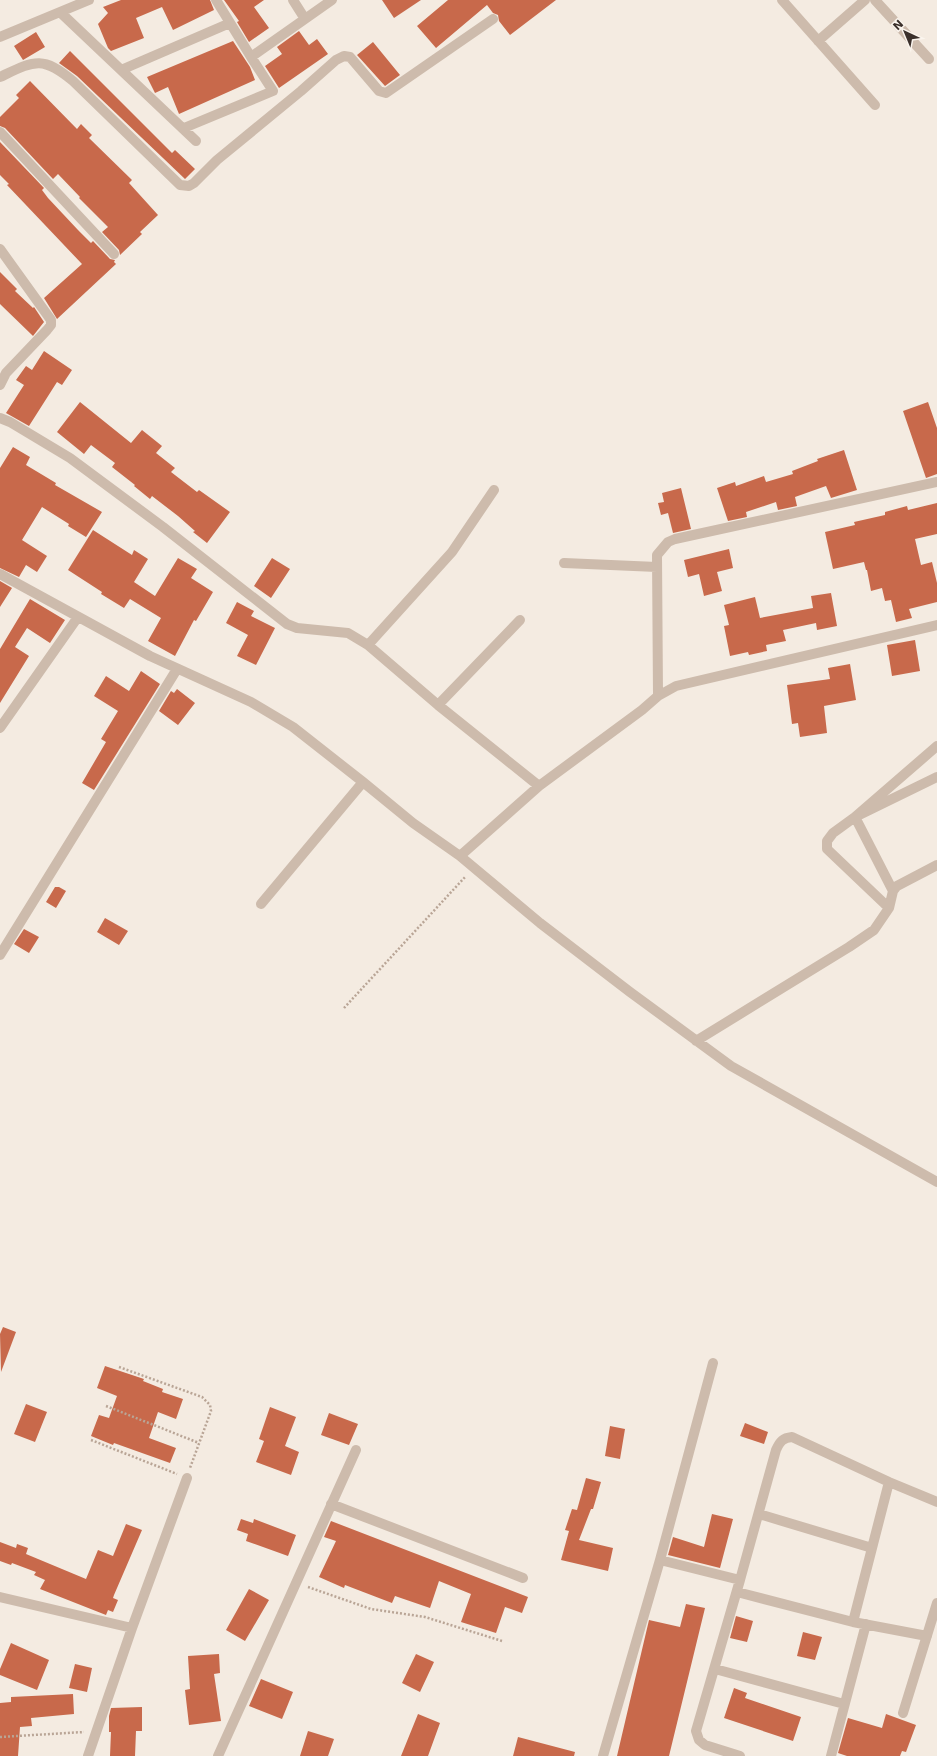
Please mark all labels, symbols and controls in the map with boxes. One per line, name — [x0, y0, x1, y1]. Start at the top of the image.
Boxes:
north arrow — [885, 12, 925, 52]
text: N — [891, 17, 906, 33]

